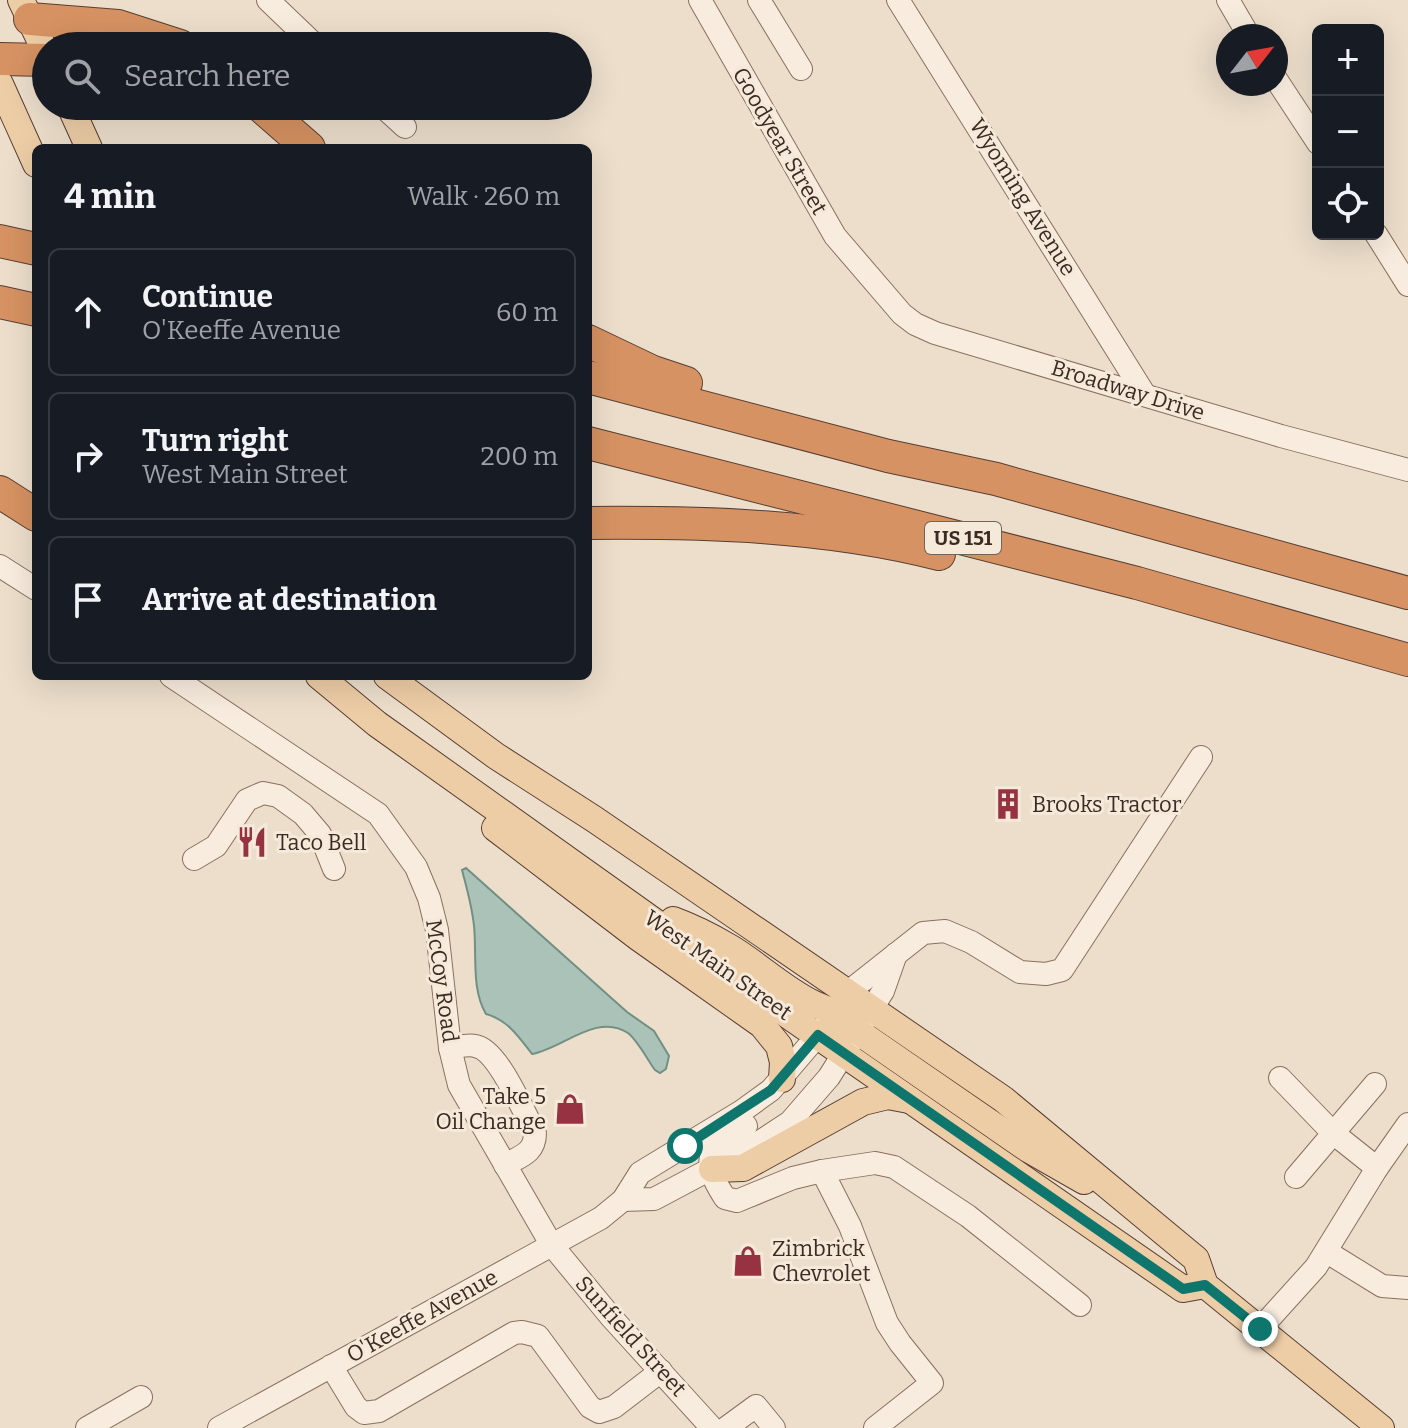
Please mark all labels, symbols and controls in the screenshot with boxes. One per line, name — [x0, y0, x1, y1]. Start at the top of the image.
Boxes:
north arrow — [1216, 24, 1288, 96]
map controls — [1312, 24, 1384, 240]
button: + — [1312, 24, 1384, 96]
search box — [32, 32, 592, 120]
icon: search — [60, 54, 104, 98]
text: Search here — [124, 58, 291, 94]
street label: Goodyear Street — [727, 63, 833, 220]
button: − — [1312, 96, 1384, 168]
street label: Wyoming Avenue — [964, 113, 1082, 281]
button: locate — [1312, 168, 1384, 240]
text: 4 min — [64, 176, 156, 217]
text: Walk · 260 m — [407, 181, 560, 212]
text: Continue — [142, 279, 273, 315]
icon: ahead — [66, 290, 110, 334]
text: 60 m — [496, 297, 558, 328]
text: O'Keeffe Avenue — [142, 315, 341, 346]
street label: Broadway Drive — [1048, 354, 1208, 426]
text: Turn right — [142, 423, 289, 459]
icon: right — [66, 434, 110, 478]
text: 200 m — [481, 441, 558, 472]
text: West Main Street — [142, 459, 348, 490]
road number: US 151 — [925, 522, 1001, 554]
icon: arrive — [66, 578, 110, 622]
text: Arrive at destination — [142, 582, 437, 618]
building icon: Brooks Tractor — [991, 787, 1025, 821]
place label: Brooks Tractor — [1032, 791, 1182, 818]
restaurant icon: Taco Bell — [235, 825, 269, 859]
place label: Taco Bell — [276, 829, 366, 856]
street label: West Main Street — [639, 904, 797, 1026]
street label: McCoy Road — [420, 918, 464, 1044]
place label: Take 5 Oil Change — [435, 1083, 546, 1135]
shop icon: Take 5 Oil Change — [553, 1092, 587, 1126]
route start — [667, 1128, 703, 1164]
place label: Zimbrick Chevrolet — [772, 1235, 871, 1287]
shop icon: Zimbrick Chevrolet — [731, 1244, 765, 1278]
street label: O'Keeffe Avenue — [342, 1263, 502, 1369]
street label: Sunfield Street — [570, 1270, 692, 1402]
route end — [1242, 1311, 1278, 1347]

